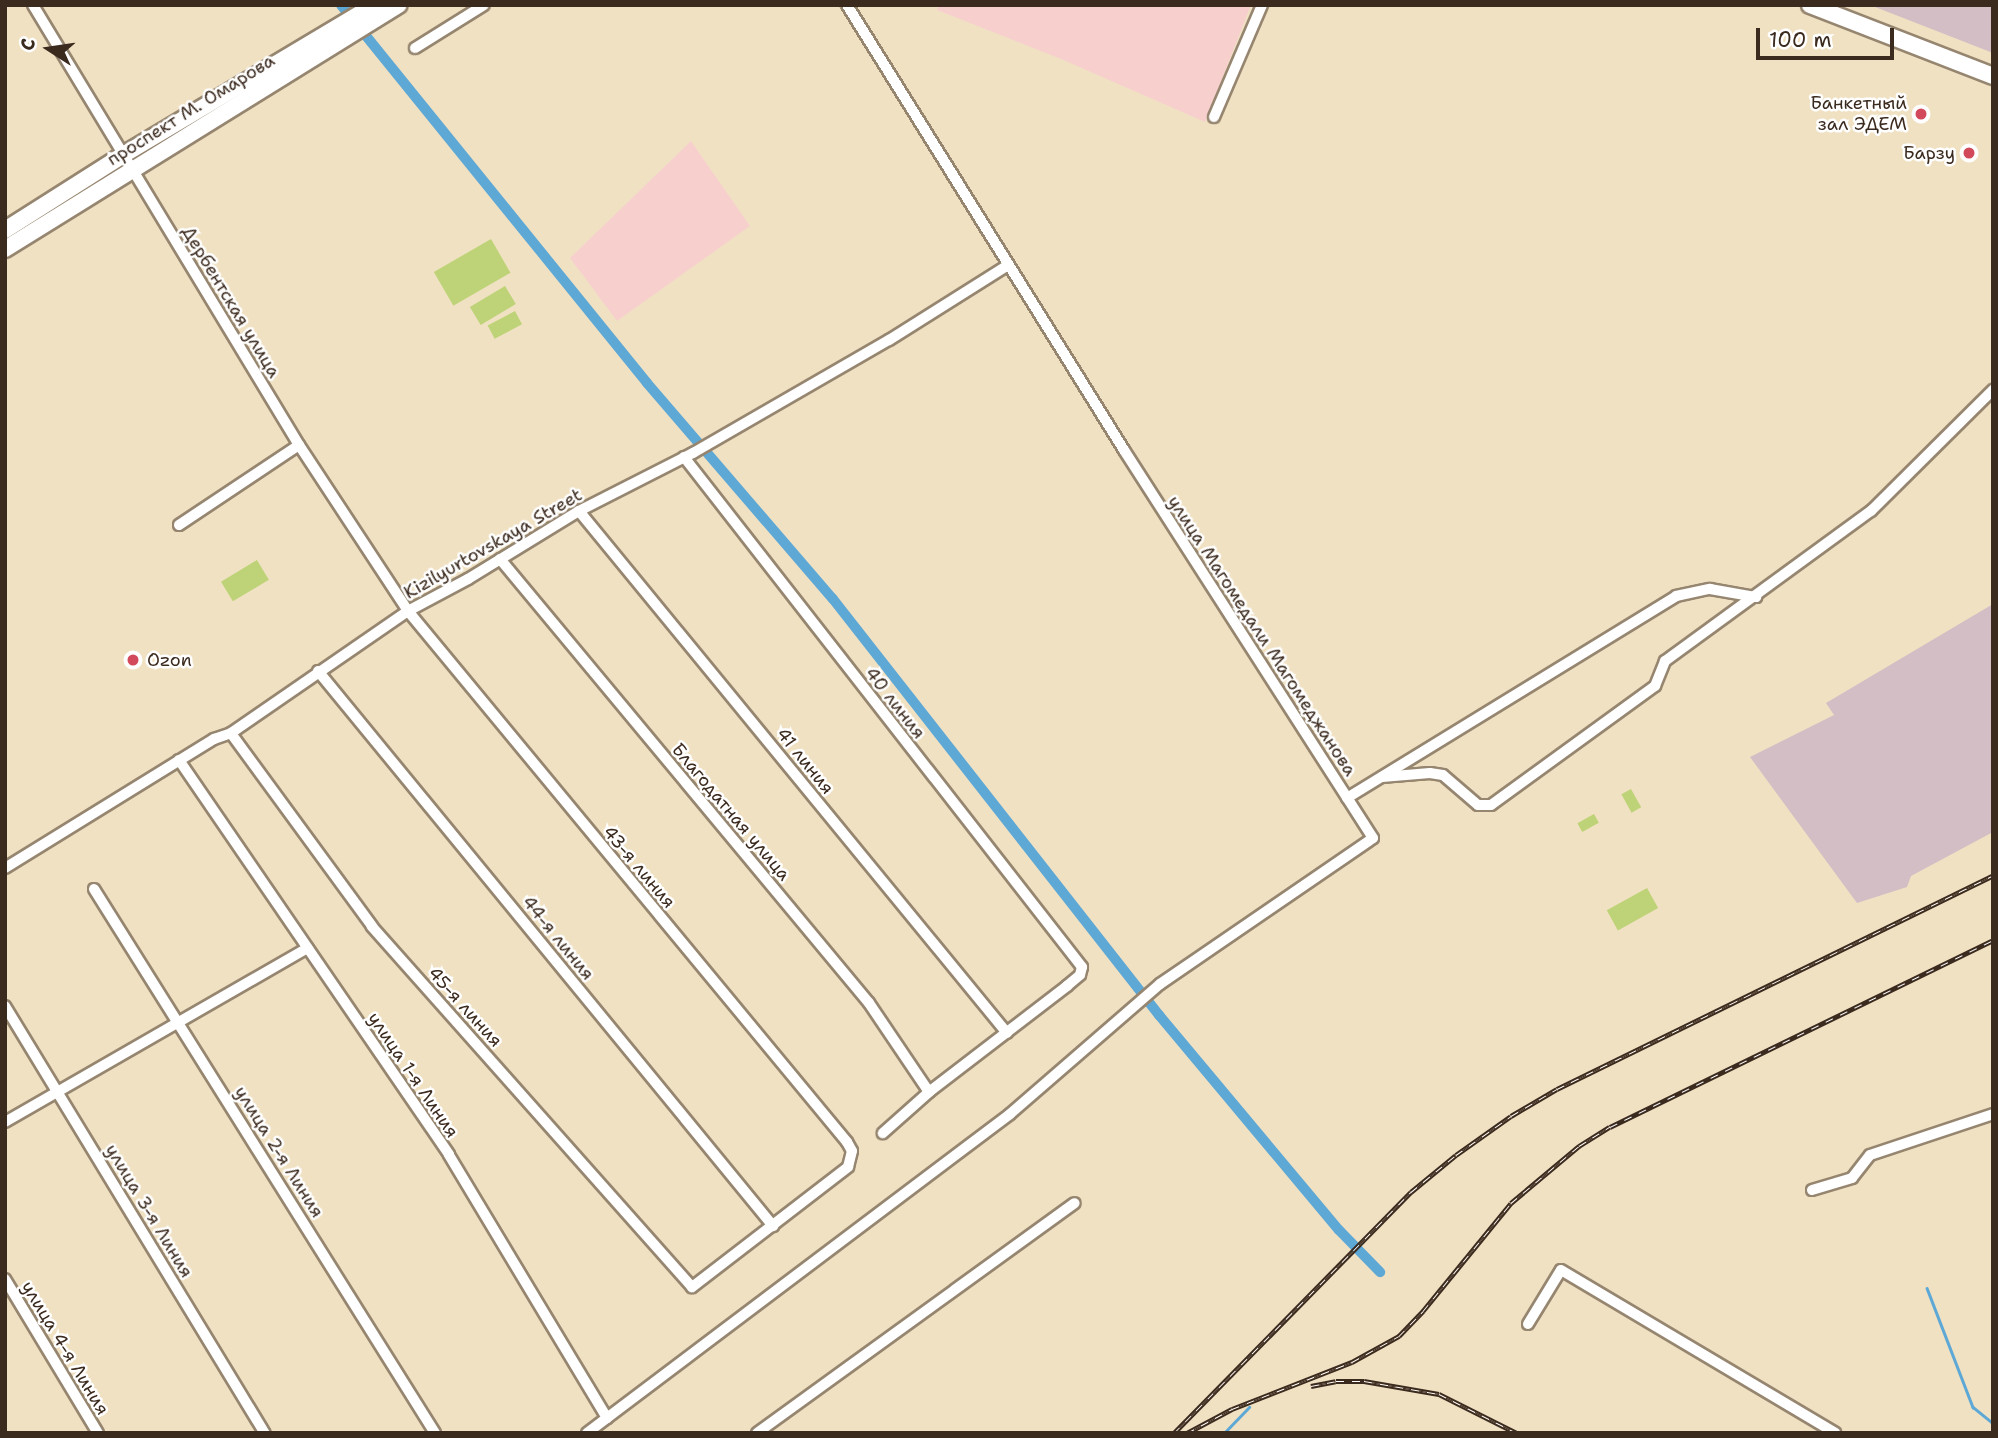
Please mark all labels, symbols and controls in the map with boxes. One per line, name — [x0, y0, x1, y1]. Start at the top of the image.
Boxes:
north arrow — [14, 14, 84, 84]
scale bar — [1760, 14, 1898, 58]
text: 100 m — [1769, 26, 1832, 54]
text: С — [15, 36, 41, 53]
street label: проспект М. Омарова — [103, 50, 279, 170]
place label: Банкетный зал ЭДЕМ — [1810, 93, 1907, 136]
marker: Банкетный зал ЭДЕМ — [1913, 106, 1929, 122]
place label: Барзу — [1903, 142, 1955, 164]
marker: Барзу — [1961, 145, 1977, 161]
street label: Дербентская улица — [177, 222, 285, 382]
street label: Kizilyurtovskaya Street — [400, 484, 586, 604]
street label: улица Магомедали Магомеджановa — [1163, 492, 1361, 780]
place label: Ozon — [147, 649, 192, 671]
marker: Ozon — [125, 652, 141, 668]
street label: 40 линия — [860, 663, 930, 743]
street label: 41 линия — [772, 723, 838, 799]
street label: Благодатная улица — [667, 739, 795, 885]
street label: 43-я линия — [598, 821, 680, 913]
street label: 44-я линия — [517, 892, 599, 984]
street label: 45-я линия — [423, 962, 507, 1052]
street label: улица 1-я Линия — [363, 1008, 463, 1142]
street label: улица 2-я Линия — [230, 1082, 328, 1222]
street label: улица 3-я Линия — [101, 1140, 197, 1282]
street label: улица 4-я Линия — [17, 1277, 113, 1419]

